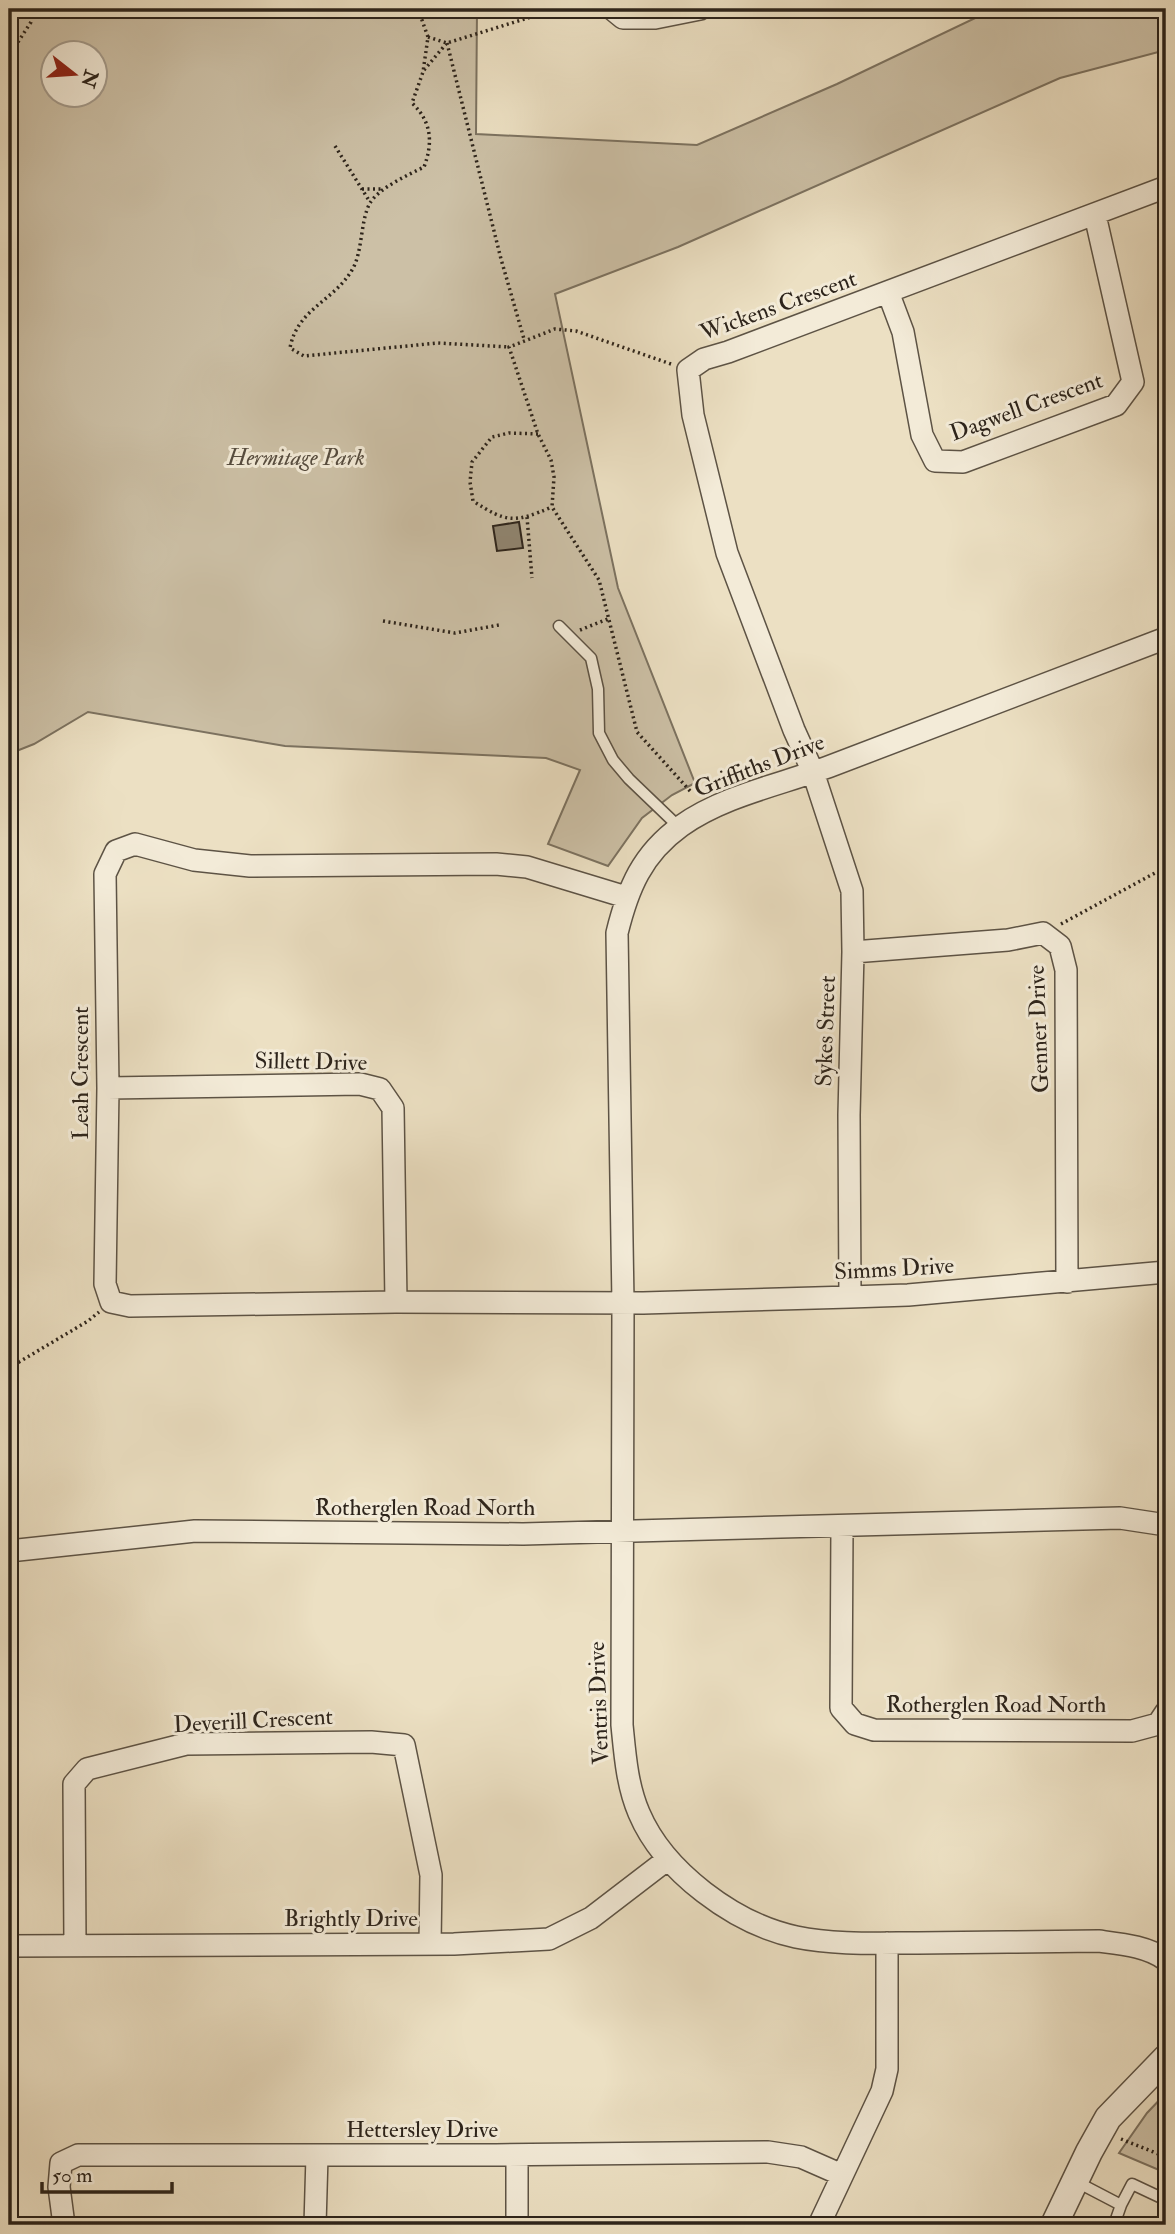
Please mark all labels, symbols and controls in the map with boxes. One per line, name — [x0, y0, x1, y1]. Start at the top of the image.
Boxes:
north arrow — [38, 38, 108, 108]
text: N — [75, 66, 104, 91]
street label: Wickens Crescent — [695, 264, 860, 348]
street label: Dagwell Crescent — [946, 365, 1107, 448]
park label: Hermitage Park — [226, 443, 365, 472]
street label: Griffiths Drive — [690, 727, 829, 804]
street label: Genner Drive — [1022, 964, 1055, 1094]
street label: Sykes Street — [809, 975, 842, 1087]
street label: Leah Crescent — [66, 1006, 95, 1140]
street label: Sillett Drive — [254, 1046, 368, 1077]
street label: Simms Drive — [833, 1251, 955, 1286]
street label: Rotherglen Road North — [315, 1493, 535, 1522]
street label: Ventris Drive — [582, 1641, 615, 1765]
street label: Rotherglen Road North — [886, 1690, 1106, 1719]
street label: Deverill Crescent — [173, 1702, 334, 1739]
street label: Brightly Drive — [284, 1904, 418, 1933]
street label: Hettersley Drive — [346, 2115, 498, 2144]
scale bar — [42, 2150, 172, 2194]
text: 50 m — [52, 2162, 93, 2189]

